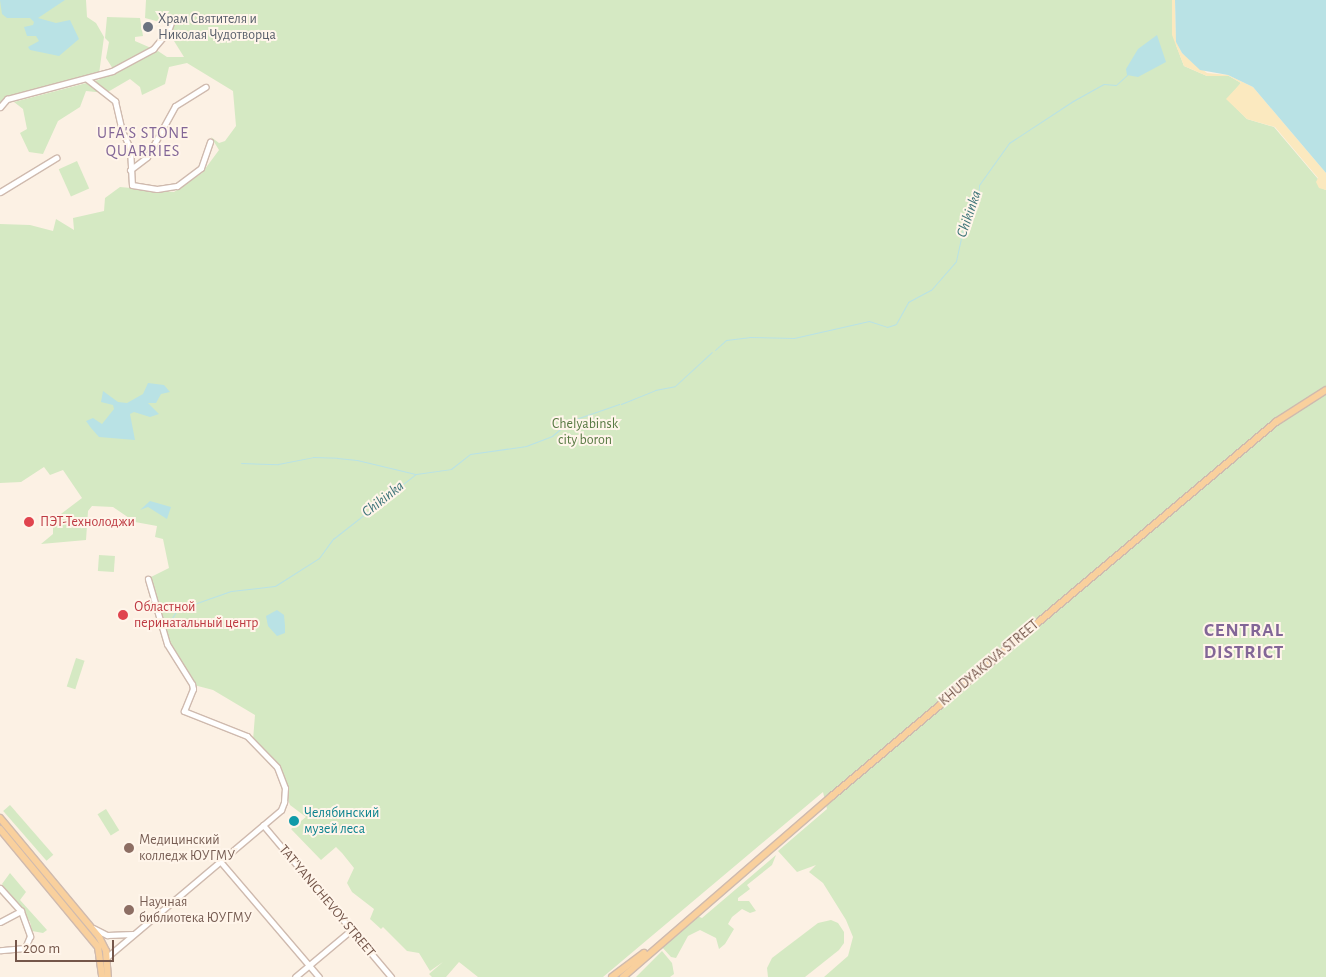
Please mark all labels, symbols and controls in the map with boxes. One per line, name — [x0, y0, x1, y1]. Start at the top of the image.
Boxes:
place label: Храм Святителя и Николая Чудотворца — [158, 11, 276, 44]
marker: Храм Святителя и Николая Чудотворца — [142, 21, 154, 33]
district label: UFA'S STONE QUARRIES — [96, 123, 190, 161]
water label: Chikinka — [953, 188, 985, 240]
park label: Chelyabinsk city boron — [552, 416, 618, 448]
water label: Chikinka — [358, 477, 408, 521]
place label: ПЭТ-Технолоджи — [40, 514, 135, 530]
marker: ПЭТ-Технолоджи — [22, 515, 36, 529]
place label: Областной перинатальный центр — [134, 599, 258, 632]
marker: Областной перинатальный центр — [116, 608, 130, 622]
street label: KHUDYAKOVA STREET — [936, 616, 1042, 710]
district label: CENTRAL DISTRICT — [1203, 620, 1285, 664]
place label: Челябинский музей леса — [304, 805, 379, 838]
marker: Челябинский музей леса — [288, 815, 300, 827]
place label: Медицинский колледж ЮУГМУ — [139, 832, 235, 864]
street label: TAT'YANICHEVOY STREET — [275, 841, 379, 961]
marker: Медицинский колледж ЮУГМУ — [123, 842, 135, 854]
place label: Научная библиотека ЮУГМУ — [139, 894, 252, 926]
marker: Научная библиотека ЮУГМУ — [123, 904, 135, 916]
scale bar — [18, 930, 116, 962]
text: 200 m — [23, 941, 60, 956]

